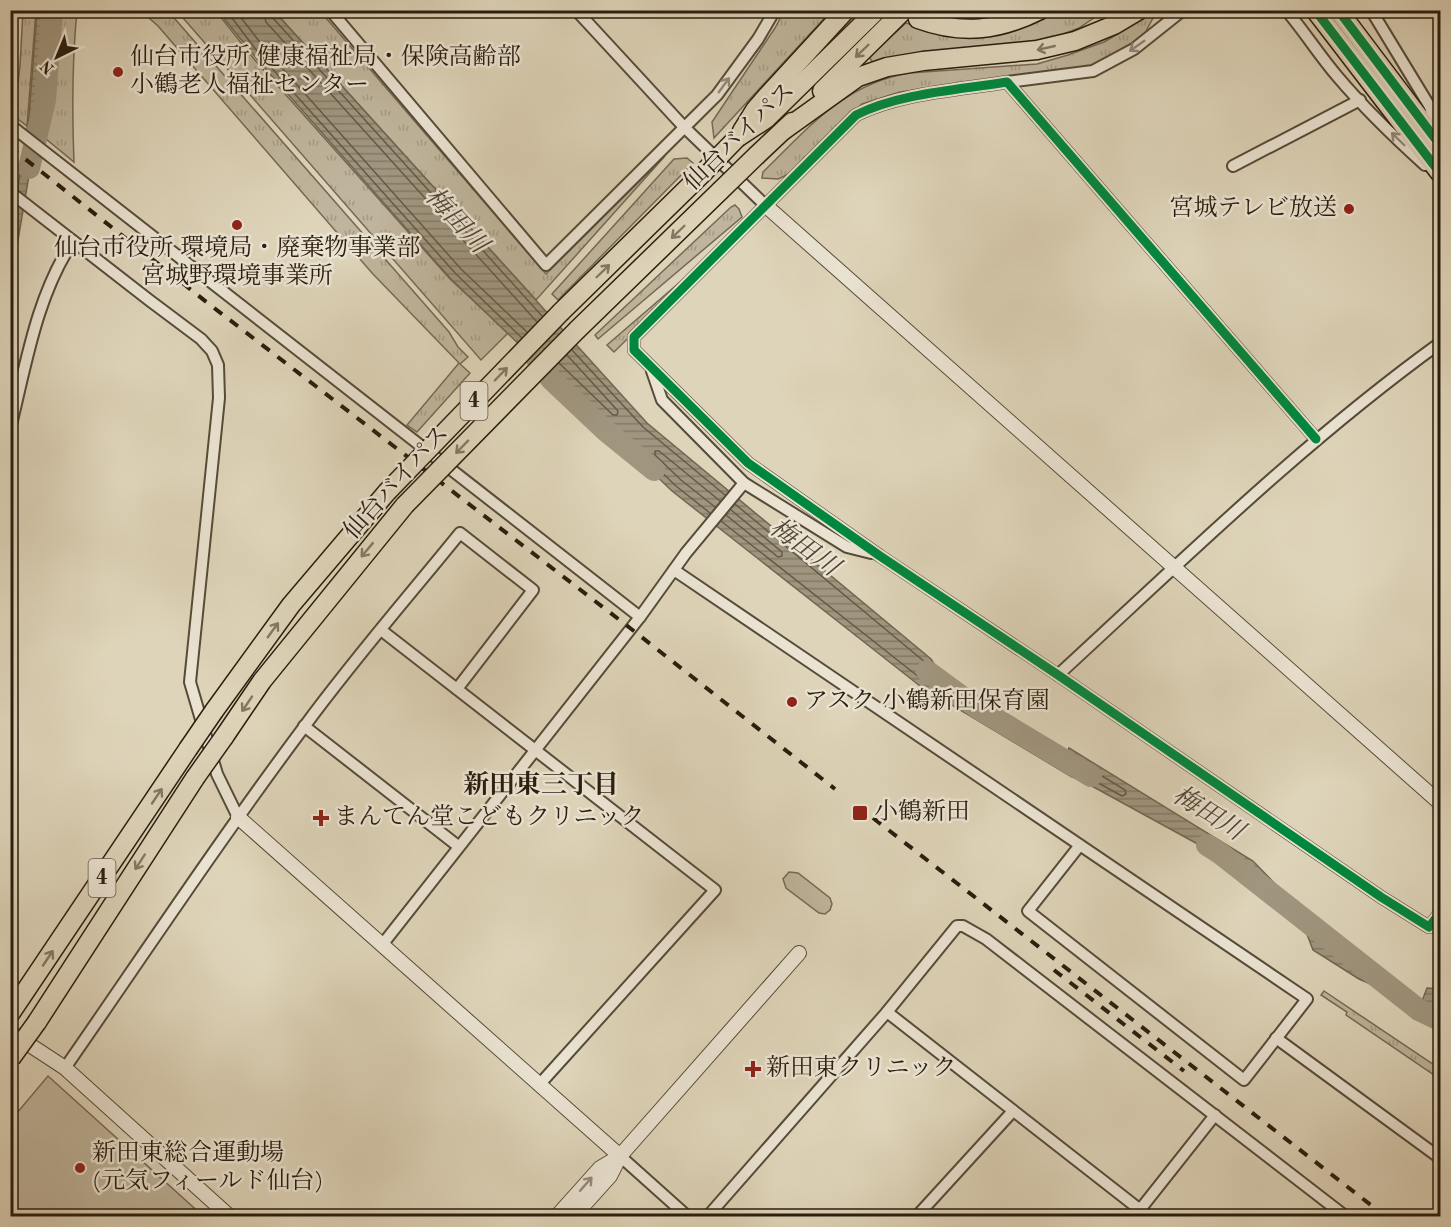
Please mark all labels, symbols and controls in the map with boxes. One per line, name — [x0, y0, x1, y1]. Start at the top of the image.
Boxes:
north arrow — [27, 27, 87, 87]
one-way arrow — [1129, 40, 1145, 52]
one-way arrow — [1037, 42, 1056, 54]
place label: 仙台市役所 健康福祉局・保険高齢部 小鶴老人福祉センター — [130, 43, 521, 98]
one-way arrow — [854, 44, 869, 58]
text: N — [38, 56, 58, 77]
marker: 仙台市役所 健康福祉局・保険高齢部 小鶴老人福祉センター — [111, 65, 125, 79]
street label: 仙台バイパス — [678, 76, 800, 195]
one-way arrow — [718, 77, 731, 93]
one-way arrow — [1390, 132, 1405, 147]
water label: 梅田川 — [420, 182, 496, 261]
place label: 宮城テレビ放送 — [1169, 194, 1337, 221]
marker: 宮城テレビ放送 — [1342, 202, 1356, 216]
marker: 仙台市役所 環境局・廃棄物事業部 宮城野環境事業所 — [230, 218, 244, 232]
one-way arrow — [671, 224, 686, 239]
place label: 仙台市役所 環境局・廃棄物事業部 宮城野環境事業所 — [54, 234, 420, 289]
one-way arrow — [596, 264, 611, 278]
one-way arrow — [493, 366, 508, 381]
road number: 4 — [460, 382, 488, 420]
street label: 仙台バイパス — [338, 420, 454, 544]
one-way arrow — [455, 439, 470, 454]
water label: 梅田川 — [765, 513, 847, 583]
one-way arrow — [361, 542, 374, 558]
one-way arrow — [267, 622, 279, 638]
place label: アスク 小鶴新田保育園 — [804, 687, 1050, 714]
one-way arrow — [241, 695, 253, 711]
marker: アスク 小鶴新田保育園 — [785, 695, 799, 709]
district label: 新田東三丁目 — [463, 770, 619, 799]
water label: 梅田川 — [1168, 781, 1252, 847]
one-way arrow — [151, 788, 163, 805]
place label: 小鶴新田 — [874, 798, 970, 825]
place label: まんてん堂こどもクリニック — [334, 803, 645, 830]
marker: 小鶴新田 — [851, 804, 869, 822]
marker: まんてん堂こどもクリニック — [312, 809, 330, 827]
one-way arrow — [134, 854, 147, 871]
road number: 4 — [88, 859, 116, 897]
one-way arrow — [42, 950, 54, 967]
place label: 新田東クリニック — [766, 1054, 957, 1081]
marker: 新田東クリニック — [744, 1060, 762, 1078]
place label: 新田東総合運動場 (元気フィールド仙台) — [92, 1139, 323, 1194]
marker: 新田東総合運動場 (元気フィールド仙台) — [73, 1161, 87, 1175]
one-way arrow — [579, 1177, 593, 1192]

